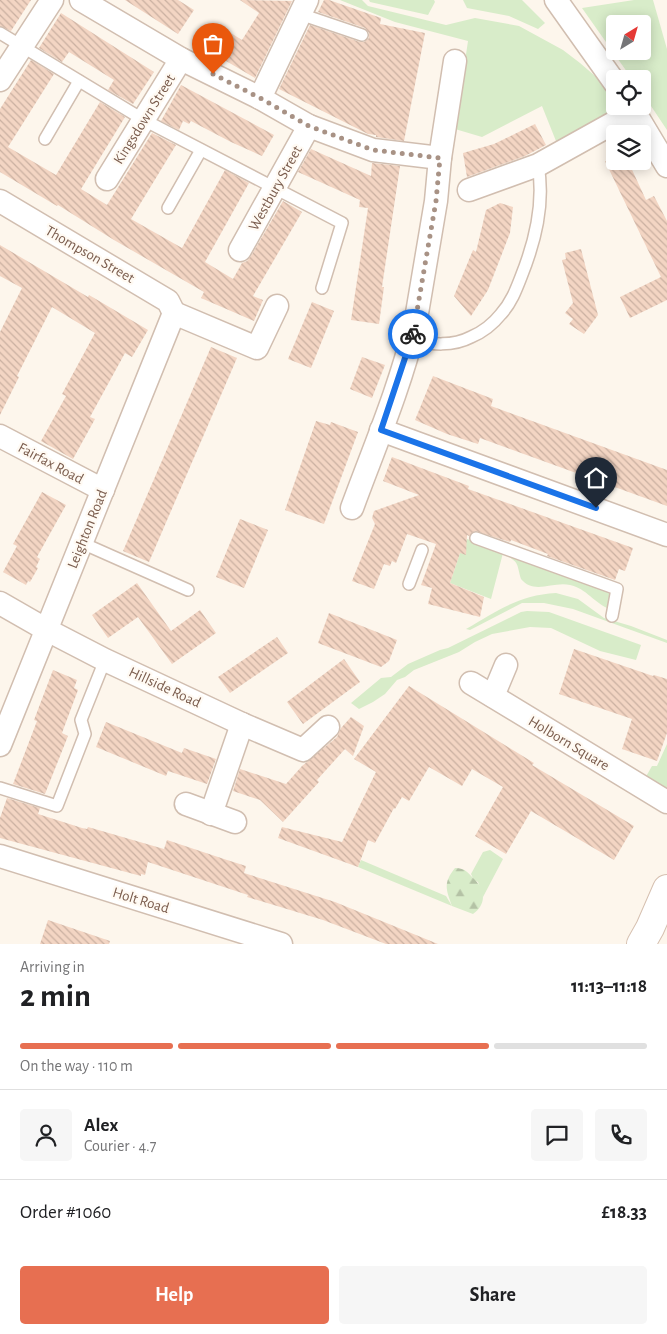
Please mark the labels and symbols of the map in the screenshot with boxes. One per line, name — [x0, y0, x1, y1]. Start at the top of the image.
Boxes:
north arrow — [606, 15, 651, 60]
pin — [192, 23, 234, 74]
street label: Kingsdown Street — [111, 71, 178, 167]
street label: Westbury Street — [246, 143, 305, 233]
street label: Thompson Street — [43, 223, 137, 286]
courier — [388, 309, 438, 359]
street label: Fairfax Road — [16, 440, 86, 487]
pin — [575, 457, 617, 508]
street label: Leighton Road — [65, 487, 110, 571]
street label: Hillside Road — [127, 664, 203, 711]
street label: Holborn Square — [526, 713, 612, 773]
street label: Holt Road — [111, 885, 171, 916]

